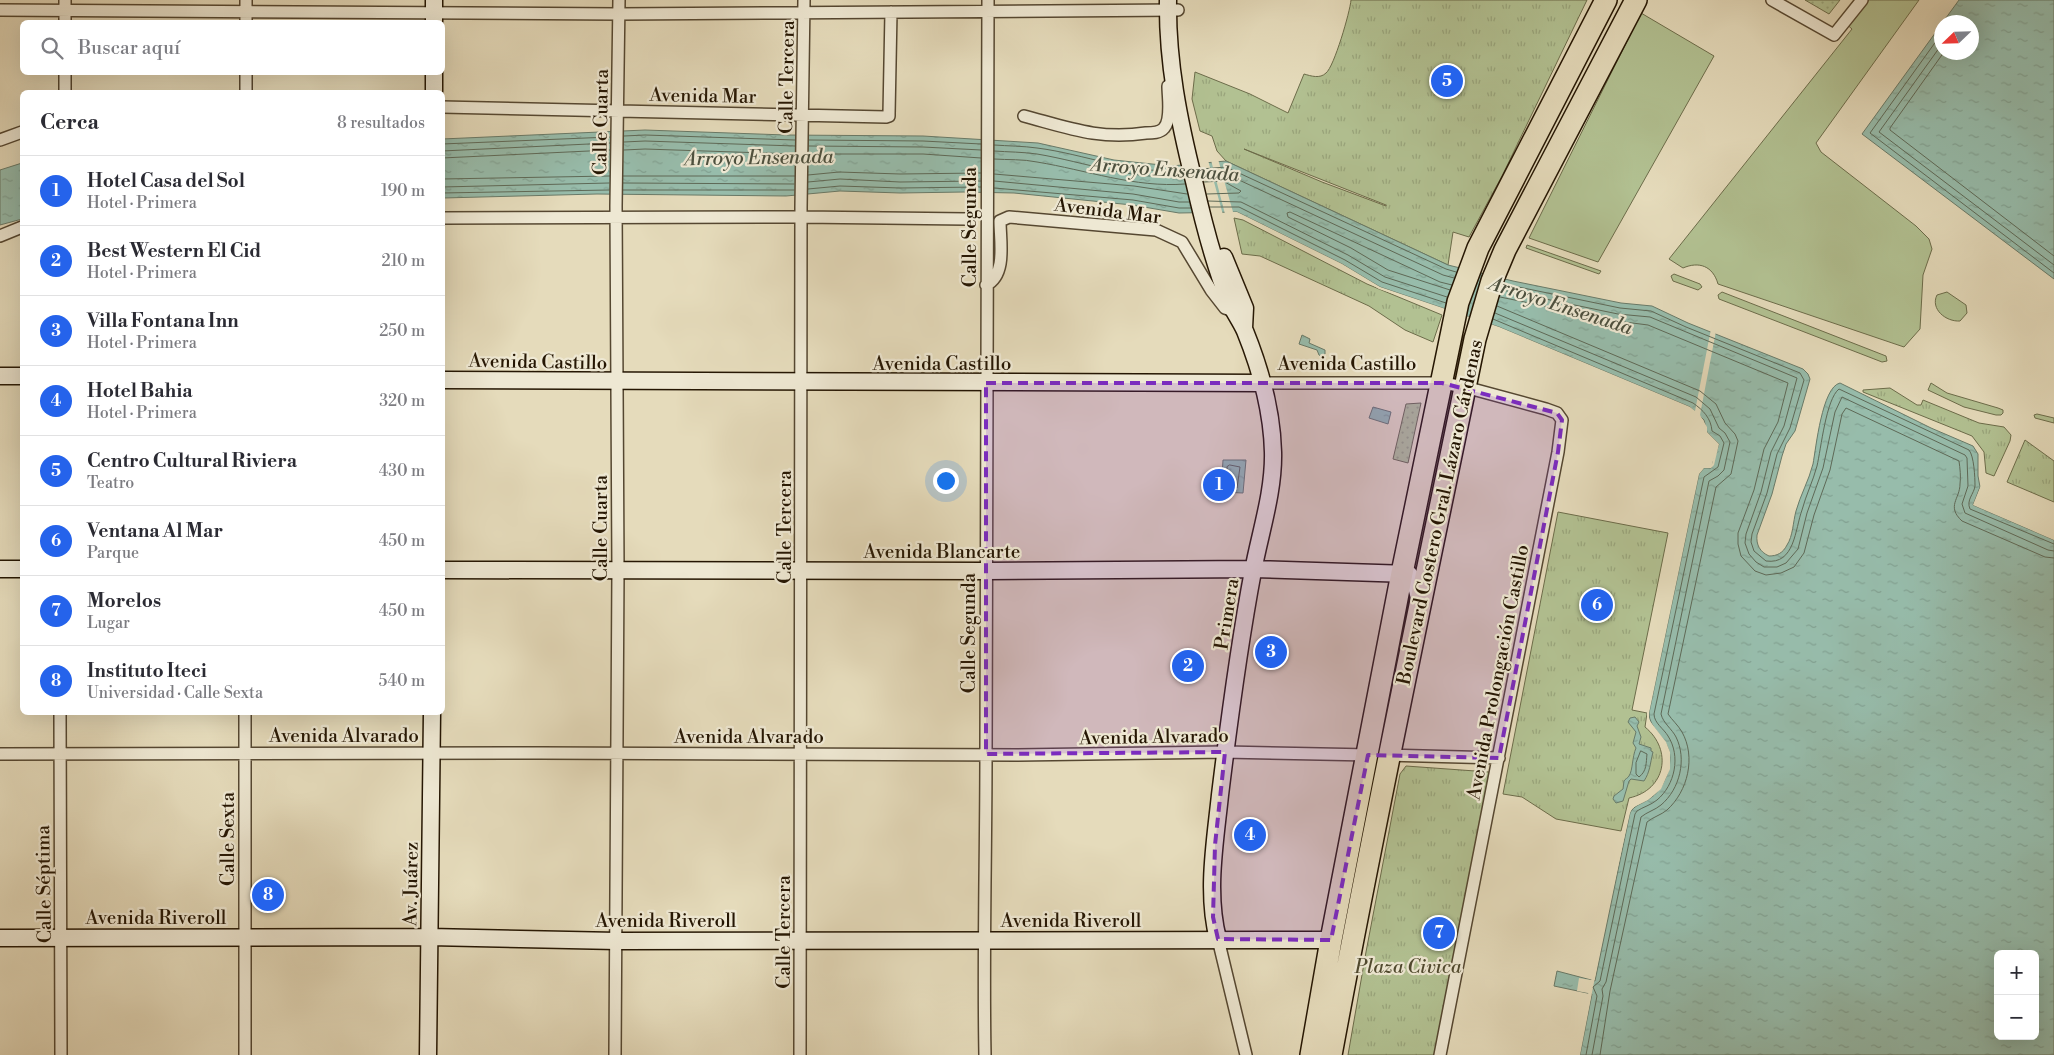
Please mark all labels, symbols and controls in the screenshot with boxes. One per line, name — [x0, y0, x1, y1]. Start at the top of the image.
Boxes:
north arrow — [1934, 15, 1979, 60]
search box — [20, 20, 445, 75]
street label: Calle Tercera — [774, 20, 800, 134]
icon: search — [38, 34, 66, 62]
text: Buscar aquí — [78, 36, 180, 60]
pin: 5 — [1431, 62, 1463, 100]
street label: Calle Cuarta — [588, 68, 614, 175]
street label: Avenida Mar — [648, 83, 757, 109]
text: Cerca — [40, 110, 99, 136]
text: 8 resultados — [337, 113, 425, 133]
water label: Arroyo Ensenada — [682, 145, 835, 172]
water label: Arroyo Ensenada — [1088, 153, 1241, 188]
street label: Calle Segunda — [958, 166, 982, 287]
text: Hotel Casa del Sol — [87, 169, 245, 193]
text: 1 — [52, 181, 60, 201]
text: 190 m — [381, 181, 425, 201]
street label: Avenida Mar — [1052, 192, 1163, 229]
text: Hotel · Primera — [87, 193, 197, 213]
text: Best Western El Cid — [87, 239, 261, 263]
text: 2 — [51, 251, 61, 271]
text: 210 m — [381, 251, 425, 271]
text: Hotel · Primera — [87, 263, 197, 283]
water label: Arroyo Ensenada — [1484, 271, 1636, 342]
text: Villa Fontana Inn — [87, 309, 239, 333]
text: 3 — [51, 321, 61, 341]
text: 250 m — [379, 321, 425, 341]
text: Hotel · Primera — [87, 333, 197, 353]
street label: Boulevard Costero Gral. Lázaro Cárdenas — [1391, 337, 1488, 688]
street label: Avenida Castillo — [467, 349, 608, 375]
street label: Avenida Castillo — [872, 352, 1011, 376]
street label: Avenida Castillo — [1277, 352, 1416, 376]
text: Hotel Bahia — [87, 379, 193, 403]
text: 4 — [51, 391, 61, 411]
text: 320 m — [379, 391, 425, 411]
text: Hotel · Primera — [87, 403, 197, 423]
text: Centro Cultural Riviera — [87, 449, 297, 473]
text: 5 — [51, 461, 61, 481]
text: 430 m — [379, 461, 425, 481]
pin: 1 — [1203, 466, 1235, 504]
your location — [933, 468, 959, 494]
street label: Calle Tercera — [773, 470, 797, 584]
text: Teatro — [87, 473, 134, 493]
street label: Calle Cuarta — [589, 474, 613, 581]
text: Ventana Al Mar — [87, 519, 223, 543]
text: 6 — [51, 531, 61, 551]
text: 450 m — [379, 531, 425, 551]
street label: Avenida Blancarte — [863, 540, 1020, 564]
text: Parque — [87, 543, 139, 563]
street label: Avenida Prolongación Castillo — [1461, 543, 1535, 803]
street label: Calle Segunda — [957, 572, 981, 693]
street label: Primera — [1210, 576, 1245, 652]
pin: 6 — [1581, 586, 1613, 624]
text: Morelos — [87, 589, 161, 613]
text: 7 — [51, 601, 61, 621]
text: 450 m — [379, 601, 425, 621]
text: Lugar — [87, 613, 130, 633]
pin: 3 — [1255, 633, 1287, 671]
pin: 2 — [1172, 647, 1204, 685]
text: Instituto Iteci — [87, 659, 207, 683]
text: 8 — [51, 671, 61, 691]
text: 540 m — [378, 671, 425, 691]
text: Universidad · Calle Sexta — [87, 683, 263, 703]
street label: Avenida Alvarado — [268, 724, 419, 748]
street label: Avenida Alvarado — [1078, 724, 1229, 750]
street label: Avenida Alvarado — [673, 725, 824, 749]
street label: Calle Sexta — [216, 792, 240, 886]
pin: 4 — [1234, 816, 1266, 854]
street label: Calle Séptima — [31, 824, 57, 943]
street label: Av. Juárez — [398, 842, 424, 927]
street label: Calle Tercera — [772, 875, 796, 989]
pin: 8 — [252, 876, 284, 914]
street label: Avenida Riveroll — [85, 906, 227, 930]
street label: Avenida Riveroll — [595, 909, 737, 933]
street label: Avenida Riveroll — [1000, 909, 1142, 933]
pin: 7 — [1423, 914, 1455, 952]
map controls — [1994, 950, 2039, 1040]
button: + — [1994, 950, 2039, 995]
park label: Plaza Civica — [1354, 955, 1462, 979]
button: − — [1994, 995, 2039, 1040]

